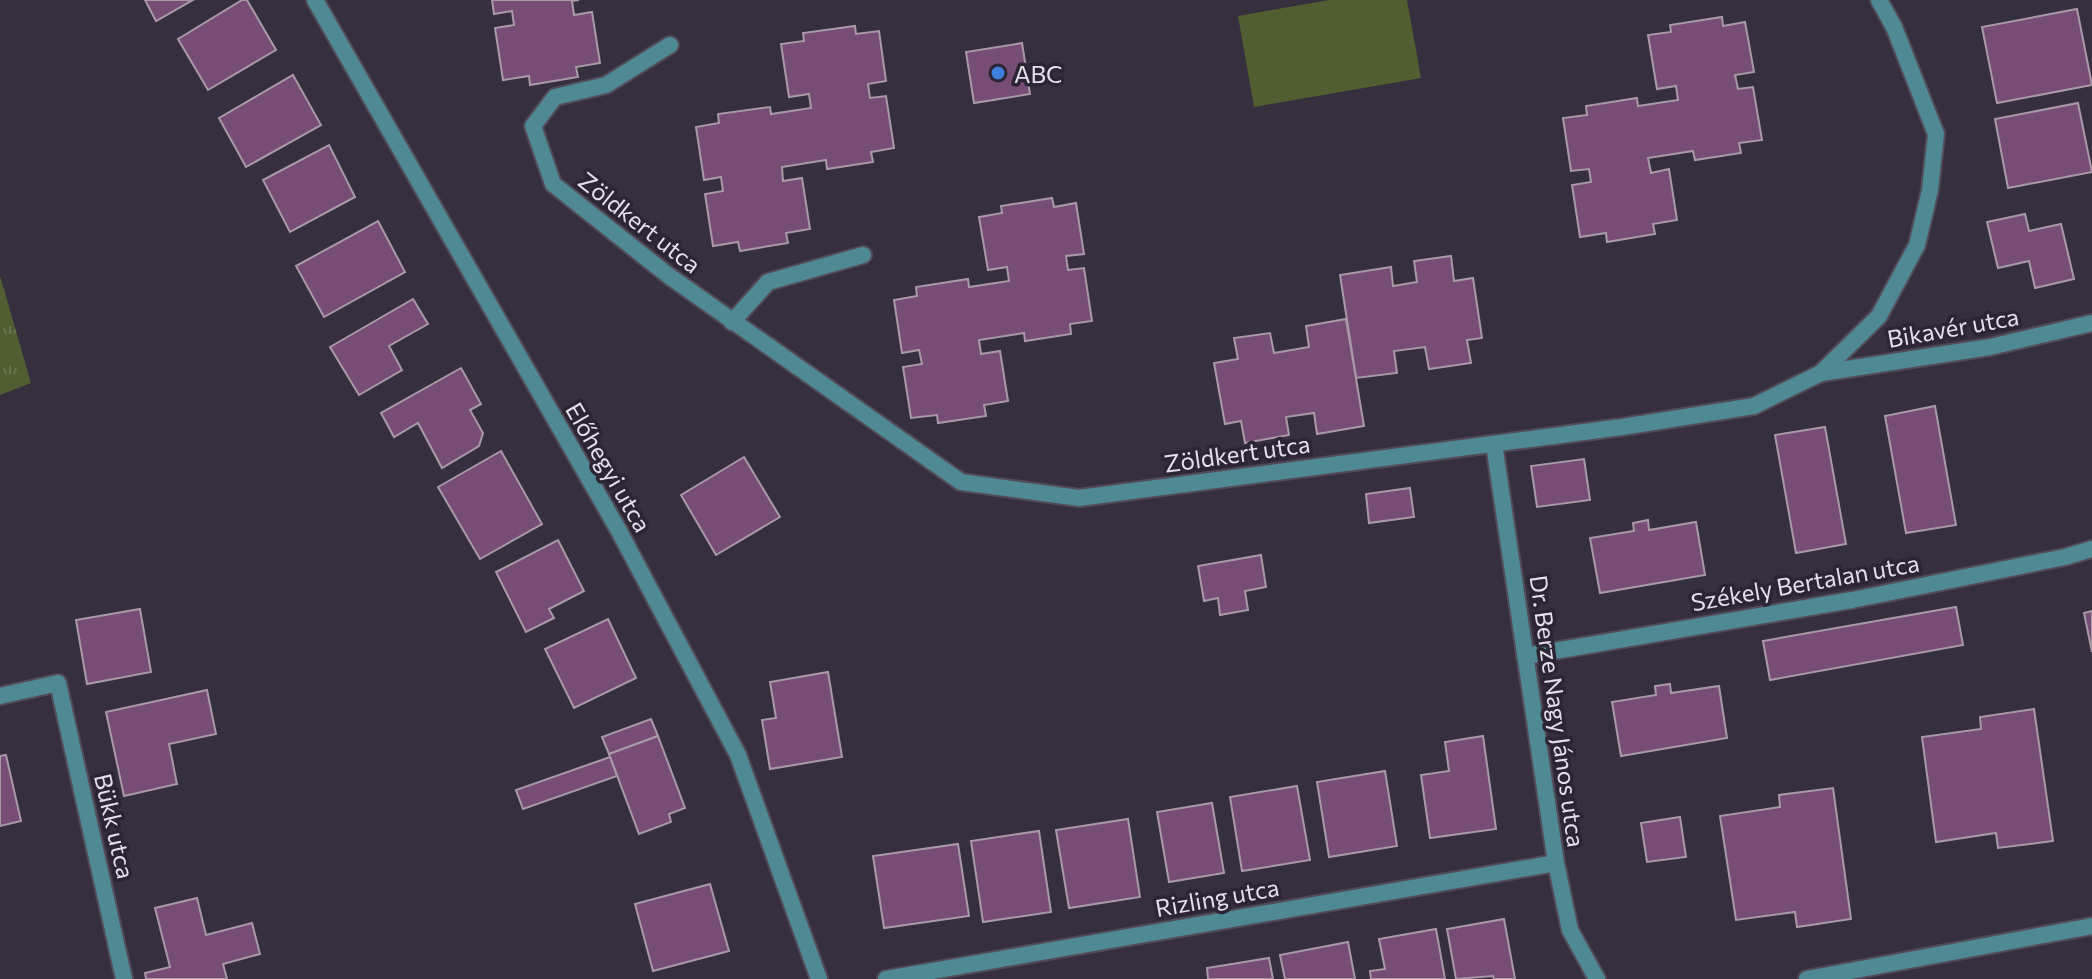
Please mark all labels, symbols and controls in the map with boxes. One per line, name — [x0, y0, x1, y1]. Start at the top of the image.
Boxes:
place label: ABC — [1014, 59, 1063, 88]
marker: ABC — [989, 64, 1007, 82]
street label: Zöldkert utca — [573, 165, 707, 279]
street label: Bikavér utca — [1885, 301, 2021, 353]
street label: Előhegyi utca — [560, 397, 658, 537]
street label: Zöldkert utca — [1162, 428, 1312, 478]
street label: Székely Bertalan utca — [1688, 548, 1922, 616]
street label: Dr. Berze Nagy János utca — [1525, 573, 1591, 849]
street label: Bükk utca — [89, 771, 141, 881]
street label: Rizling utca — [1153, 872, 1281, 922]

